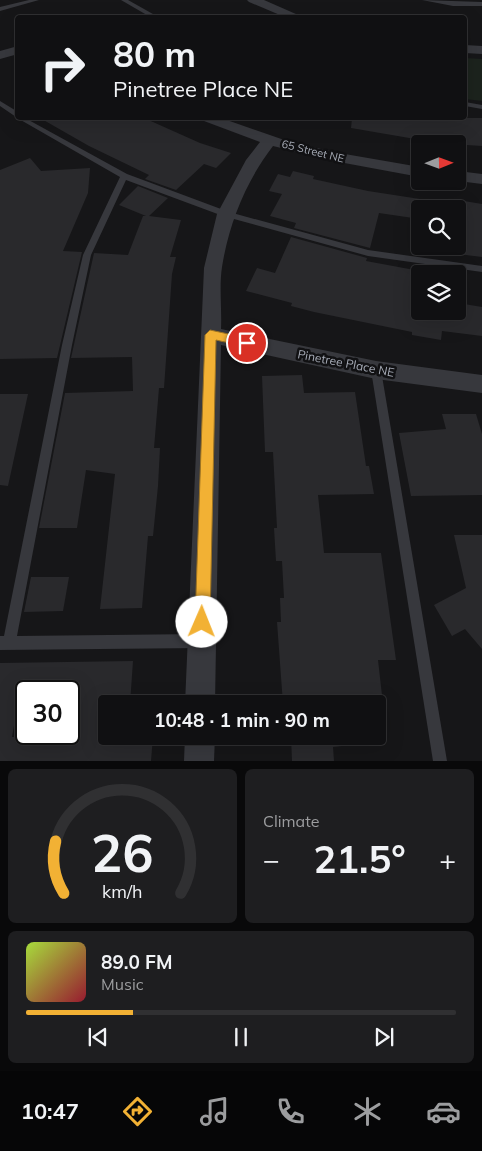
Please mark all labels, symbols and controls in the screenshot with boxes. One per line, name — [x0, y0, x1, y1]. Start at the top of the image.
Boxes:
text: 80 m — [113, 32, 196, 76]
icon: right — [30, 35, 95, 100]
text: Pinetree Place NE — [113, 75, 293, 103]
north arrow — [411, 135, 466, 190]
map controls — [411, 135, 466, 320]
street label: 65 Street NE — [280, 136, 346, 166]
button: search — [411, 200, 466, 255]
button: layers — [411, 265, 466, 320]
pin — [226, 322, 268, 364]
icon: arrive — [233, 329, 261, 357]
street label: Pinetree Place NE — [296, 346, 396, 380]
position arrow — [175, 595, 227, 647]
speed limit sign: 30 — [15, 680, 80, 745]
text: 10:48 · 1 min · 90 m — [154, 708, 330, 732]
text: Climate — [263, 811, 319, 831]
text: 26 — [91, 820, 154, 885]
text: 21.5° — [313, 835, 406, 883]
text: − — [263, 842, 280, 877]
text: + — [439, 842, 456, 877]
text: km/h — [102, 880, 143, 902]
text: 89.0 FM — [101, 950, 173, 974]
text: Music — [101, 974, 144, 994]
icon: previous — [84, 1023, 112, 1051]
icon: pause — [227, 1023, 255, 1051]
icon: next — [370, 1023, 398, 1051]
icon: directions — [120, 1094, 155, 1129]
icon: music — [197, 1094, 232, 1129]
icon: phone — [273, 1094, 308, 1129]
icon: climate — [350, 1094, 385, 1129]
icon: car — [426, 1094, 461, 1129]
text: 10:47 — [21, 1097, 79, 1125]

